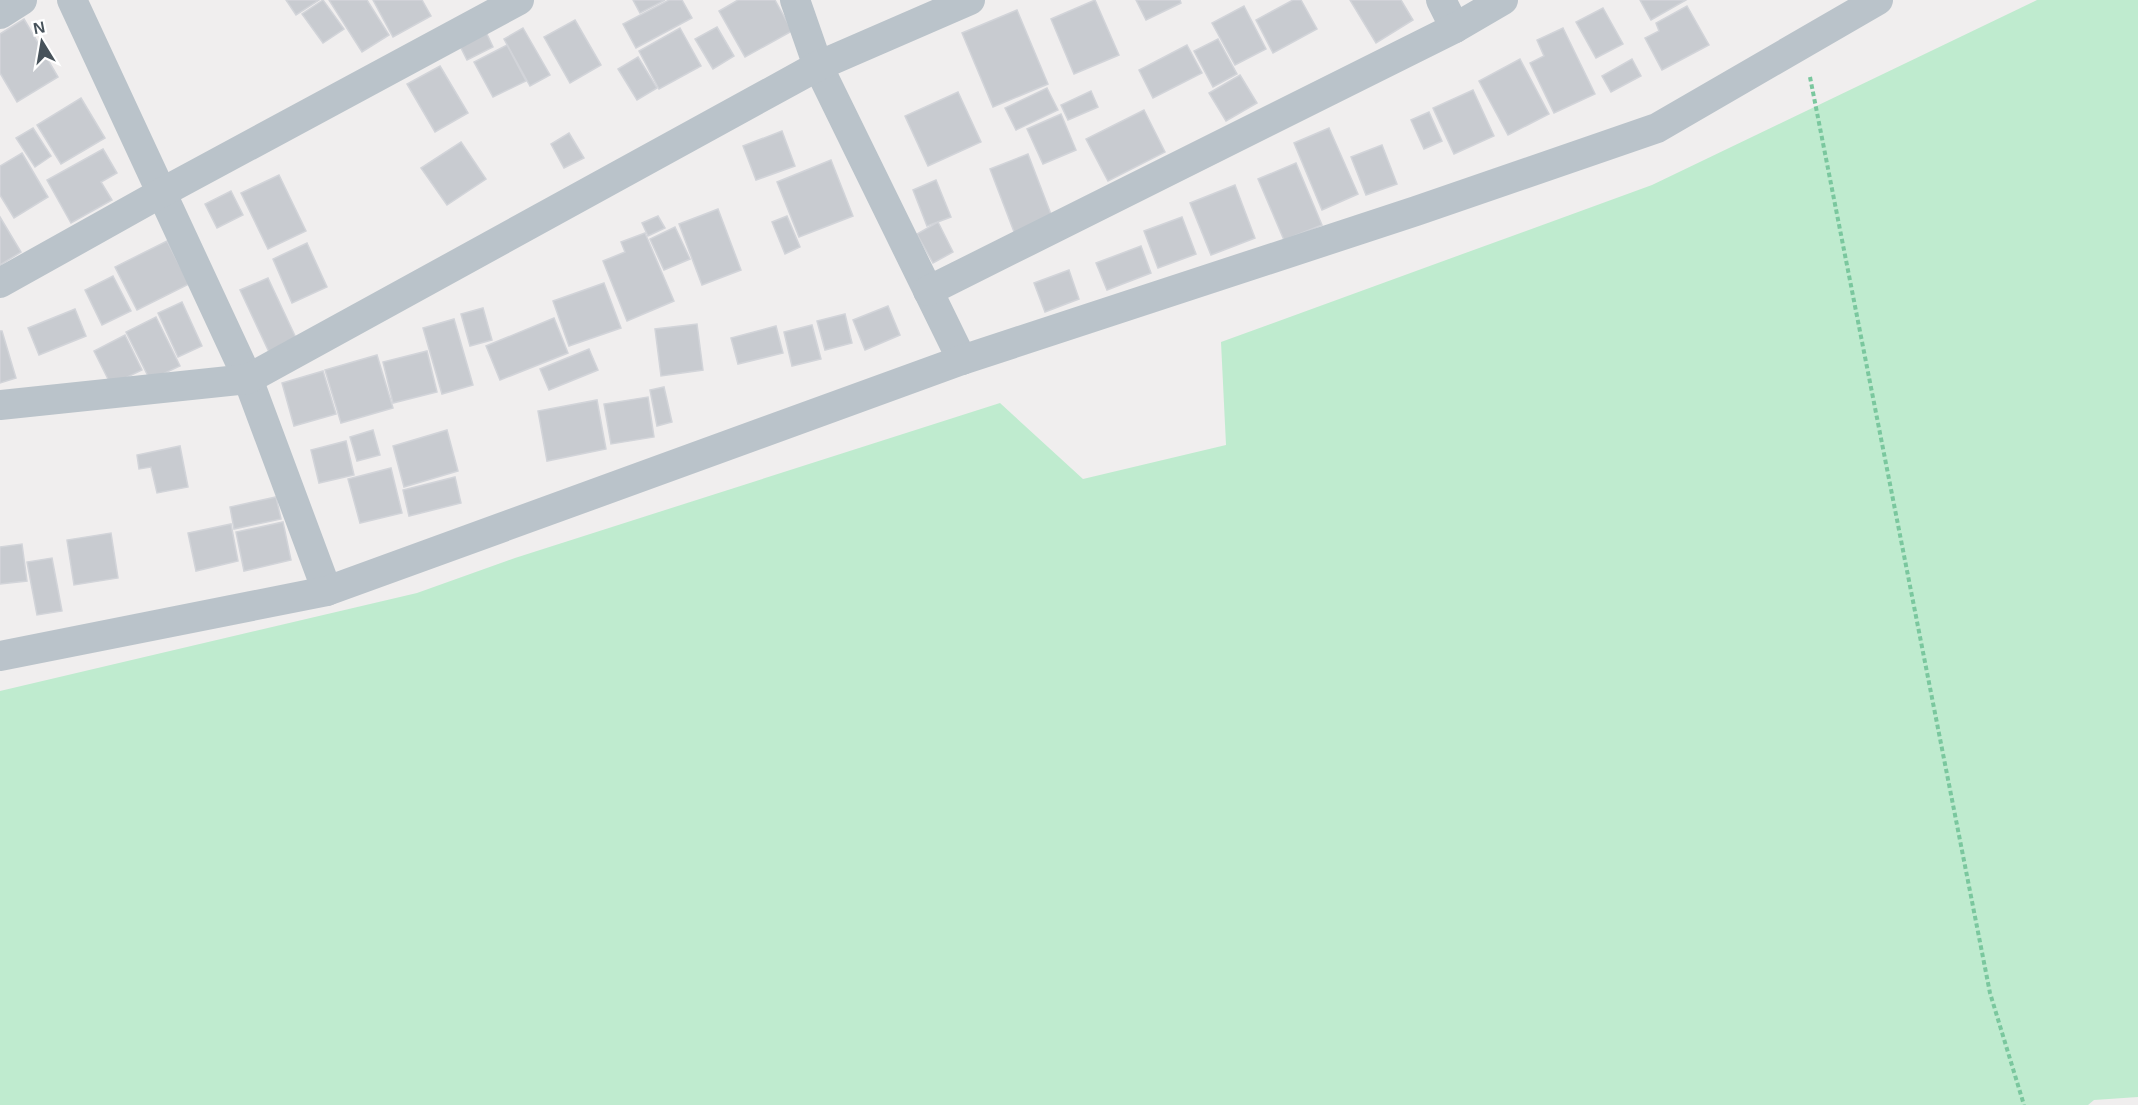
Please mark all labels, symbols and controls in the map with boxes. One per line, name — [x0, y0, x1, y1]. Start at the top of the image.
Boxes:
north arrow — [12, 12, 72, 72]
text: N — [32, 18, 47, 37]

